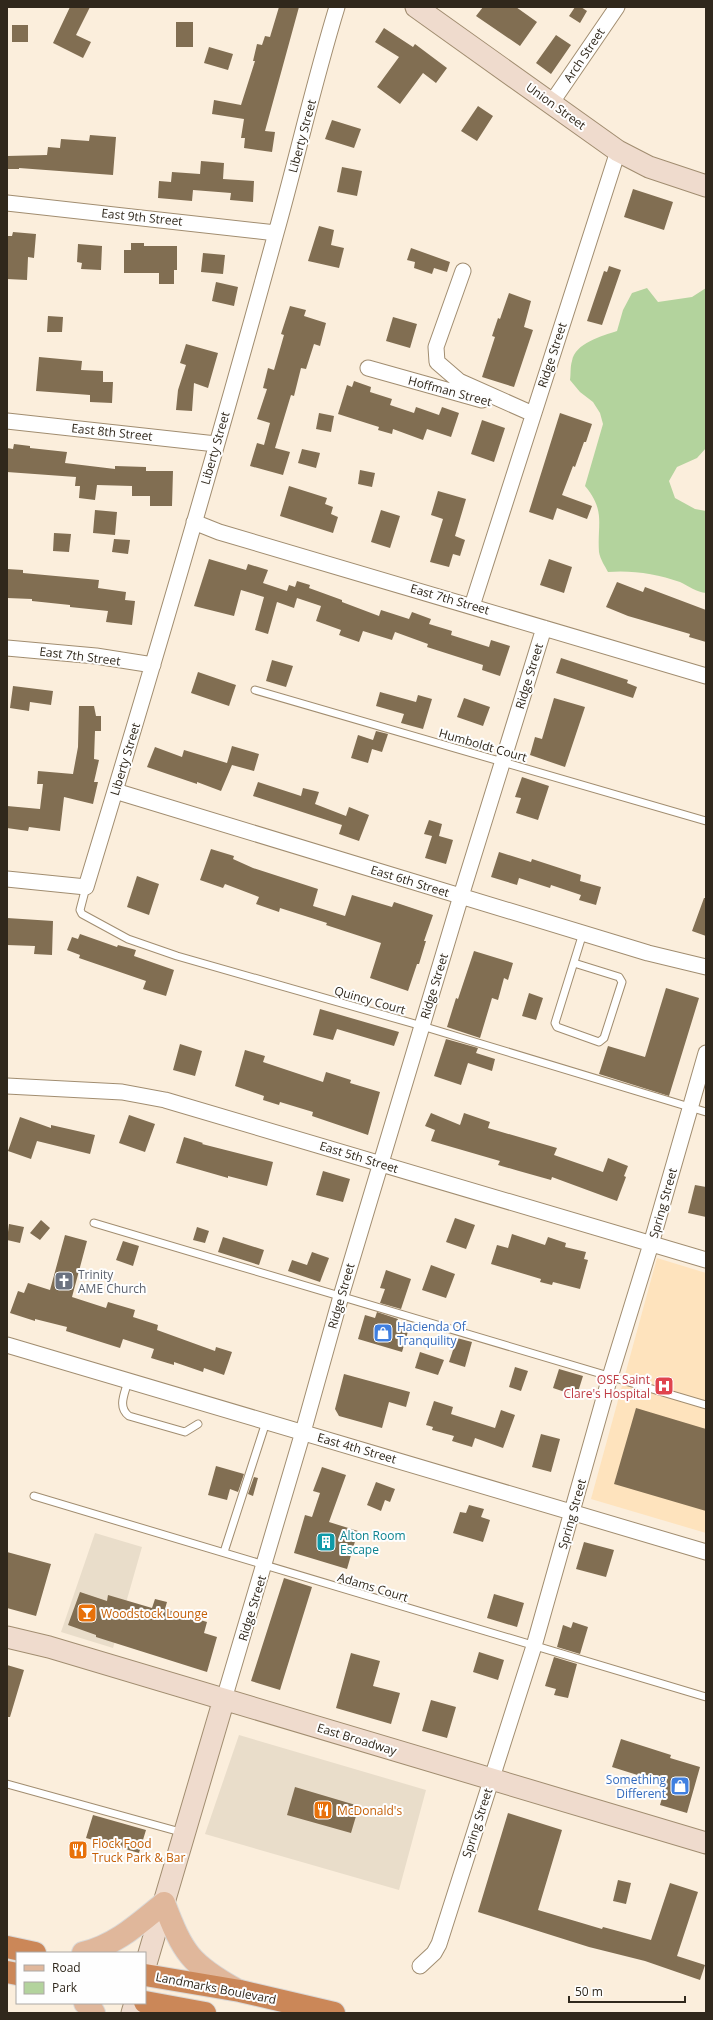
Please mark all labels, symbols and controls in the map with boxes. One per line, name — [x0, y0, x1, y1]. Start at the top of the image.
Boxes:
street label: Arch Street — [560, 24, 608, 86]
street label: Union Street — [523, 78, 589, 134]
street label: Liberty Street — [284, 97, 320, 175]
street label: East 9th Street — [101, 204, 183, 230]
street label: Ridge Street — [533, 320, 571, 390]
street label: Hoffman Street — [406, 372, 494, 410]
street label: Liberty Street — [196, 410, 234, 486]
street label: East 8th Street — [71, 419, 153, 445]
street label: East 7th Street — [408, 580, 492, 618]
street label: Ridge Street — [511, 641, 547, 711]
street label: East 7th Street — [38, 643, 122, 669]
street label: Liberty Street — [106, 721, 144, 797]
street label: Humboldt Court — [437, 724, 529, 766]
street label: East 6th Street — [369, 861, 451, 901]
street label: Ridge Street — [416, 951, 452, 1021]
street label: Quincy Court — [332, 982, 408, 1018]
street label: East 5th Street — [318, 1137, 400, 1177]
street label: Spring Street — [645, 1166, 681, 1240]
street label: Ridge Street — [324, 1261, 358, 1331]
place label: Trinity AME Church — [78, 1266, 146, 1297]
church icon: Trinity AME Church — [53, 1270, 75, 1292]
place label: Hacienda Of Tranquility — [397, 1318, 467, 1349]
shop icon: Hacienda Of Tranquility — [372, 1322, 394, 1344]
place label: OSF Saint Clare's Hospital — [564, 1371, 650, 1402]
hospital icon: OSF Saint Clare's Hospital — [653, 1375, 675, 1397]
street label: East 4th Street — [315, 1429, 399, 1467]
street label: Spring Street — [554, 1477, 590, 1551]
place label: Alton Room Escape — [340, 1527, 406, 1558]
building icon: Alton Room Escape — [315, 1531, 337, 1553]
street label: Adams Court — [336, 1568, 410, 1606]
street label: Ridge Street — [234, 1573, 270, 1643]
bar icon: Woodstock Lounge — [76, 1602, 98, 1624]
place label: Woodstock Lounge — [101, 1605, 208, 1622]
street label: East Broadway — [315, 1719, 400, 1759]
place label: Something Different — [606, 1771, 666, 1802]
shop icon: Something Different — [669, 1775, 691, 1797]
street label: Spring Street — [458, 1786, 496, 1860]
restaurant icon: McDonald's — [312, 1799, 334, 1821]
place label: McDonald's — [337, 1802, 402, 1819]
place label: Flock Food Truck Park & Bar — [92, 1835, 186, 1866]
restaurant icon: Flock Food Truck Park & Bar — [67, 1839, 89, 1861]
legend — [16, 1952, 146, 2004]
text: Road — [52, 1959, 81, 1976]
street label: Landmarks Boulevard — [154, 1968, 278, 2008]
scale bar — [569, 1978, 685, 2004]
text: Park — [52, 1979, 78, 1996]
text: 50 m — [575, 1983, 603, 2000]

